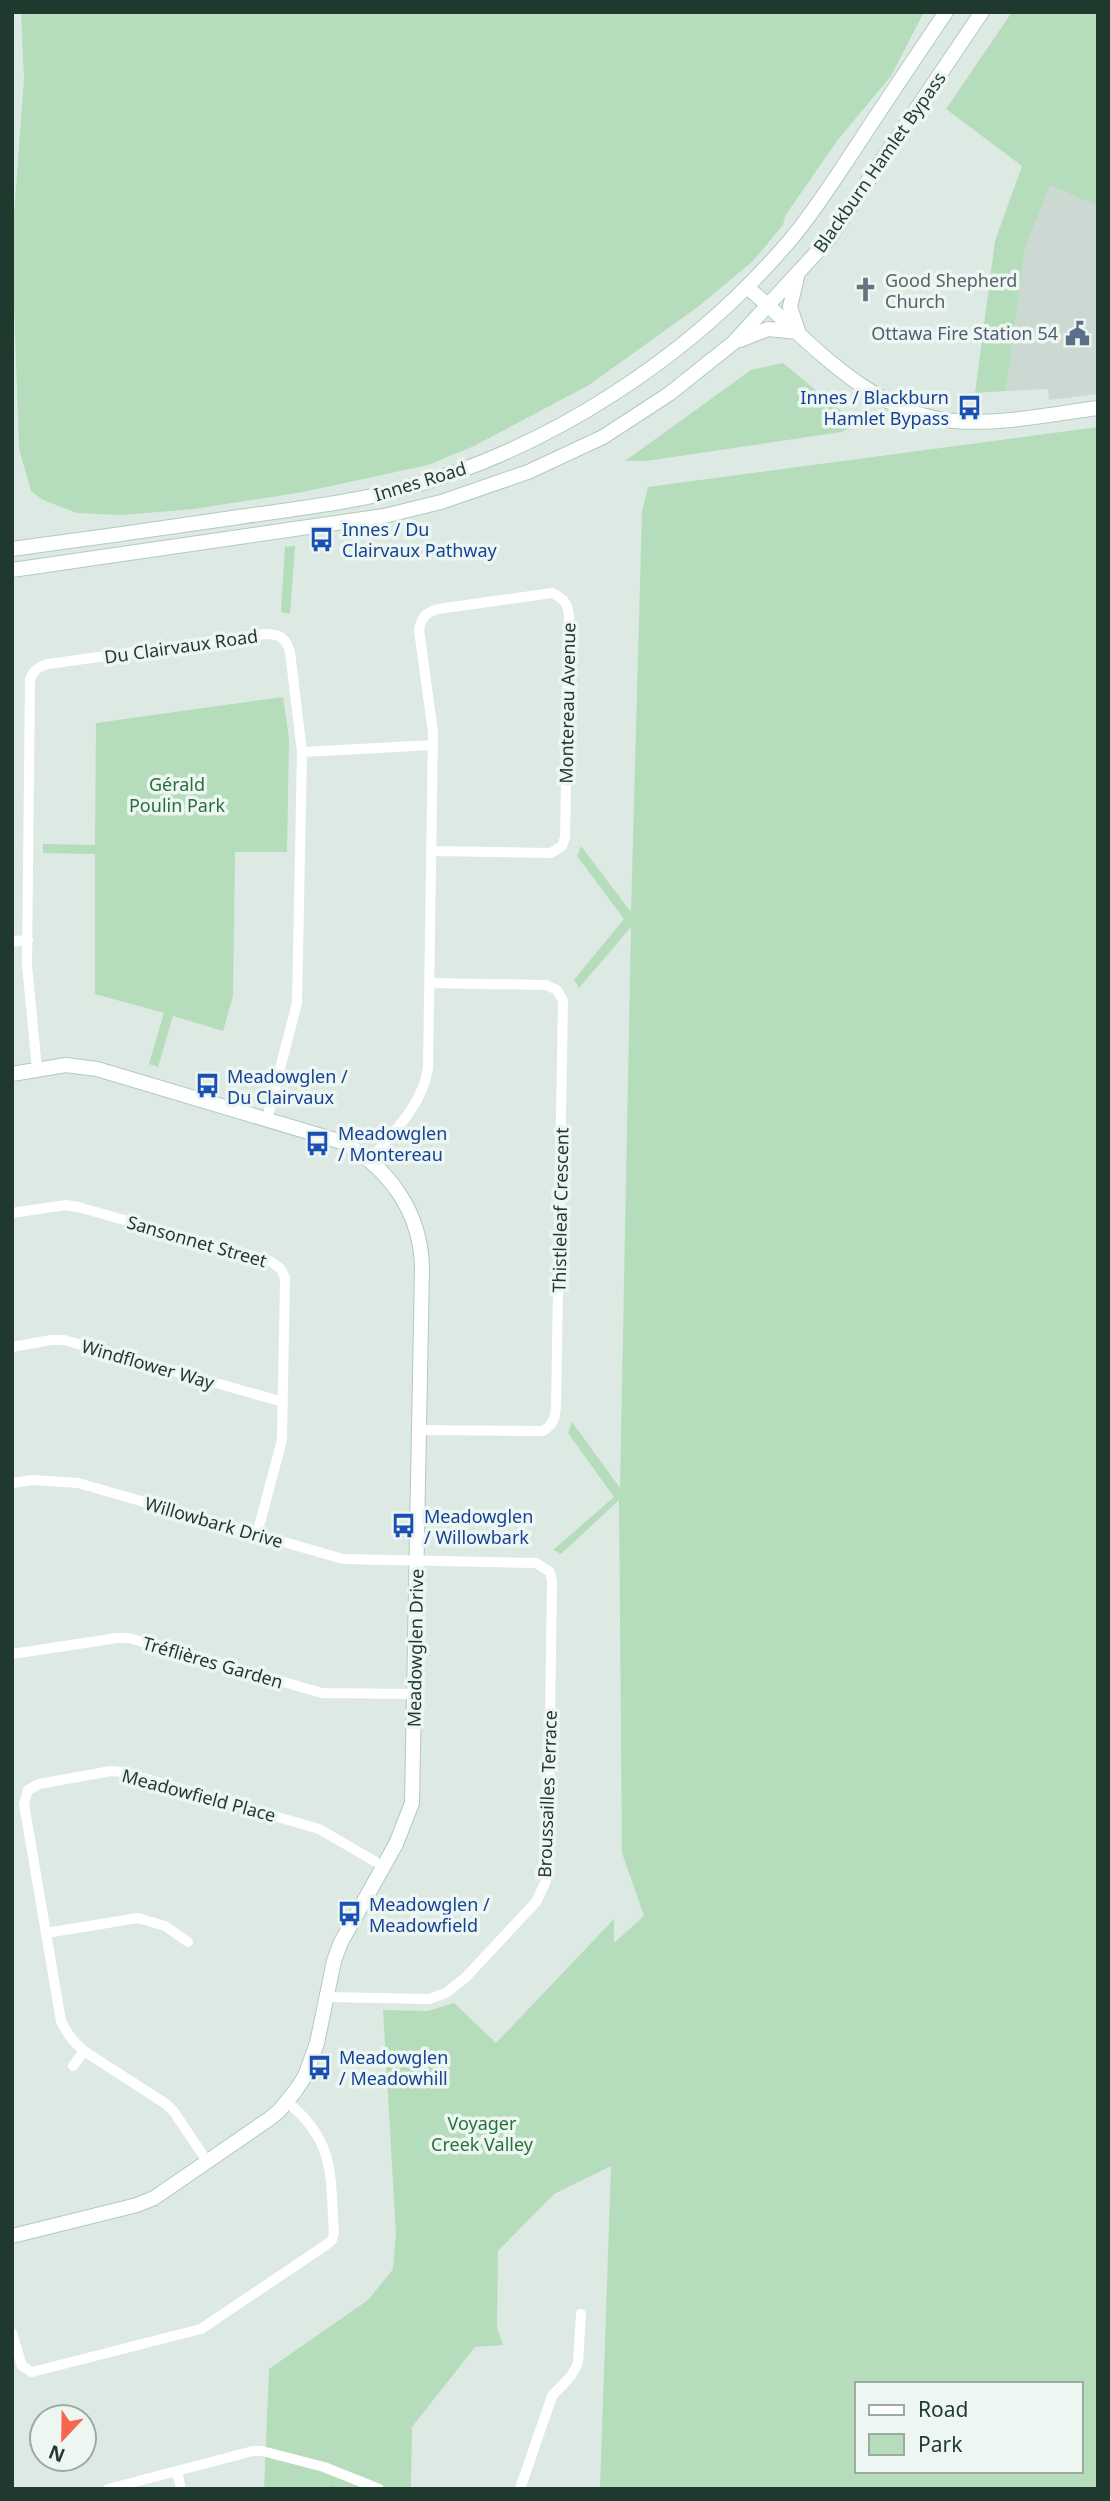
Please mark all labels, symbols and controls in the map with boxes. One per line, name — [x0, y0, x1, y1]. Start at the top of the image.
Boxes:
street label: Blackburn Hamlet Bypass — [807, 67, 951, 257]
place label: Good Shepherd Church — [885, 268, 1017, 313]
church icon: Good Shepherd Church — [851, 276, 879, 304]
public building icon: Ottawa Fire Station 54 — [1064, 319, 1092, 347]
place label: Ottawa Fire Station 54 — [871, 321, 1058, 345]
place label: Innes / Blackburn Hamlet Bypass — [800, 385, 949, 430]
bus stop icon: Innes / Blackburn Hamlet Bypass — [955, 393, 983, 421]
street label: Innes Road — [371, 456, 469, 506]
place label: Innes / Du Clairvaux Pathway — [342, 517, 498, 562]
bus stop icon: Innes / Du Clairvaux Pathway — [308, 525, 336, 553]
street label: Montereau Avenue — [554, 622, 580, 784]
street label: Du Clairvaux Road — [103, 623, 259, 669]
park label: Gérald Poulin Park — [129, 772, 225, 817]
place label: Meadowglen / Du Clairvaux — [227, 1064, 348, 1109]
bus stop icon: Meadowglen / Du Clairvaux — [193, 1072, 221, 1100]
place label: Meadowglen / Montereau — [338, 1121, 447, 1166]
street label: Thistleleaf Crescent — [547, 1127, 573, 1293]
bus stop icon: Meadowglen / Montereau — [304, 1129, 332, 1157]
street label: Sansonnet Street — [124, 1210, 270, 1273]
street label: Windflower Way — [79, 1334, 218, 1395]
street label: Willowbark Drive — [142, 1491, 286, 1553]
place label: Meadowglen / Willowbark — [424, 1504, 533, 1549]
bus stop icon: Meadowglen / Willowbark — [390, 1512, 418, 1540]
street label: Meadowglen Drive — [402, 1569, 428, 1727]
street label: Tréflières Garden — [140, 1630, 286, 1694]
street label: Broussailles Terrace — [532, 1710, 562, 1878]
street label: Meadowfield Place — [120, 1763, 278, 1827]
place label: Meadowglen / Meadowfield — [369, 1892, 490, 1937]
bus stop icon: Meadowglen / Meadowfield — [335, 1900, 363, 1928]
place label: Meadowglen / Meadowhill — [339, 2045, 448, 2090]
bus stop icon: Meadowglen / Meadowhill — [305, 2053, 333, 2081]
park label: Voyager Creek Valley — [431, 2111, 534, 2156]
legend — [855, 2382, 1082, 2473]
text: Road — [918, 2395, 968, 2423]
north arrow — [28, 2403, 98, 2473]
text: Park — [918, 2430, 963, 2458]
text: N — [45, 2439, 69, 2469]

